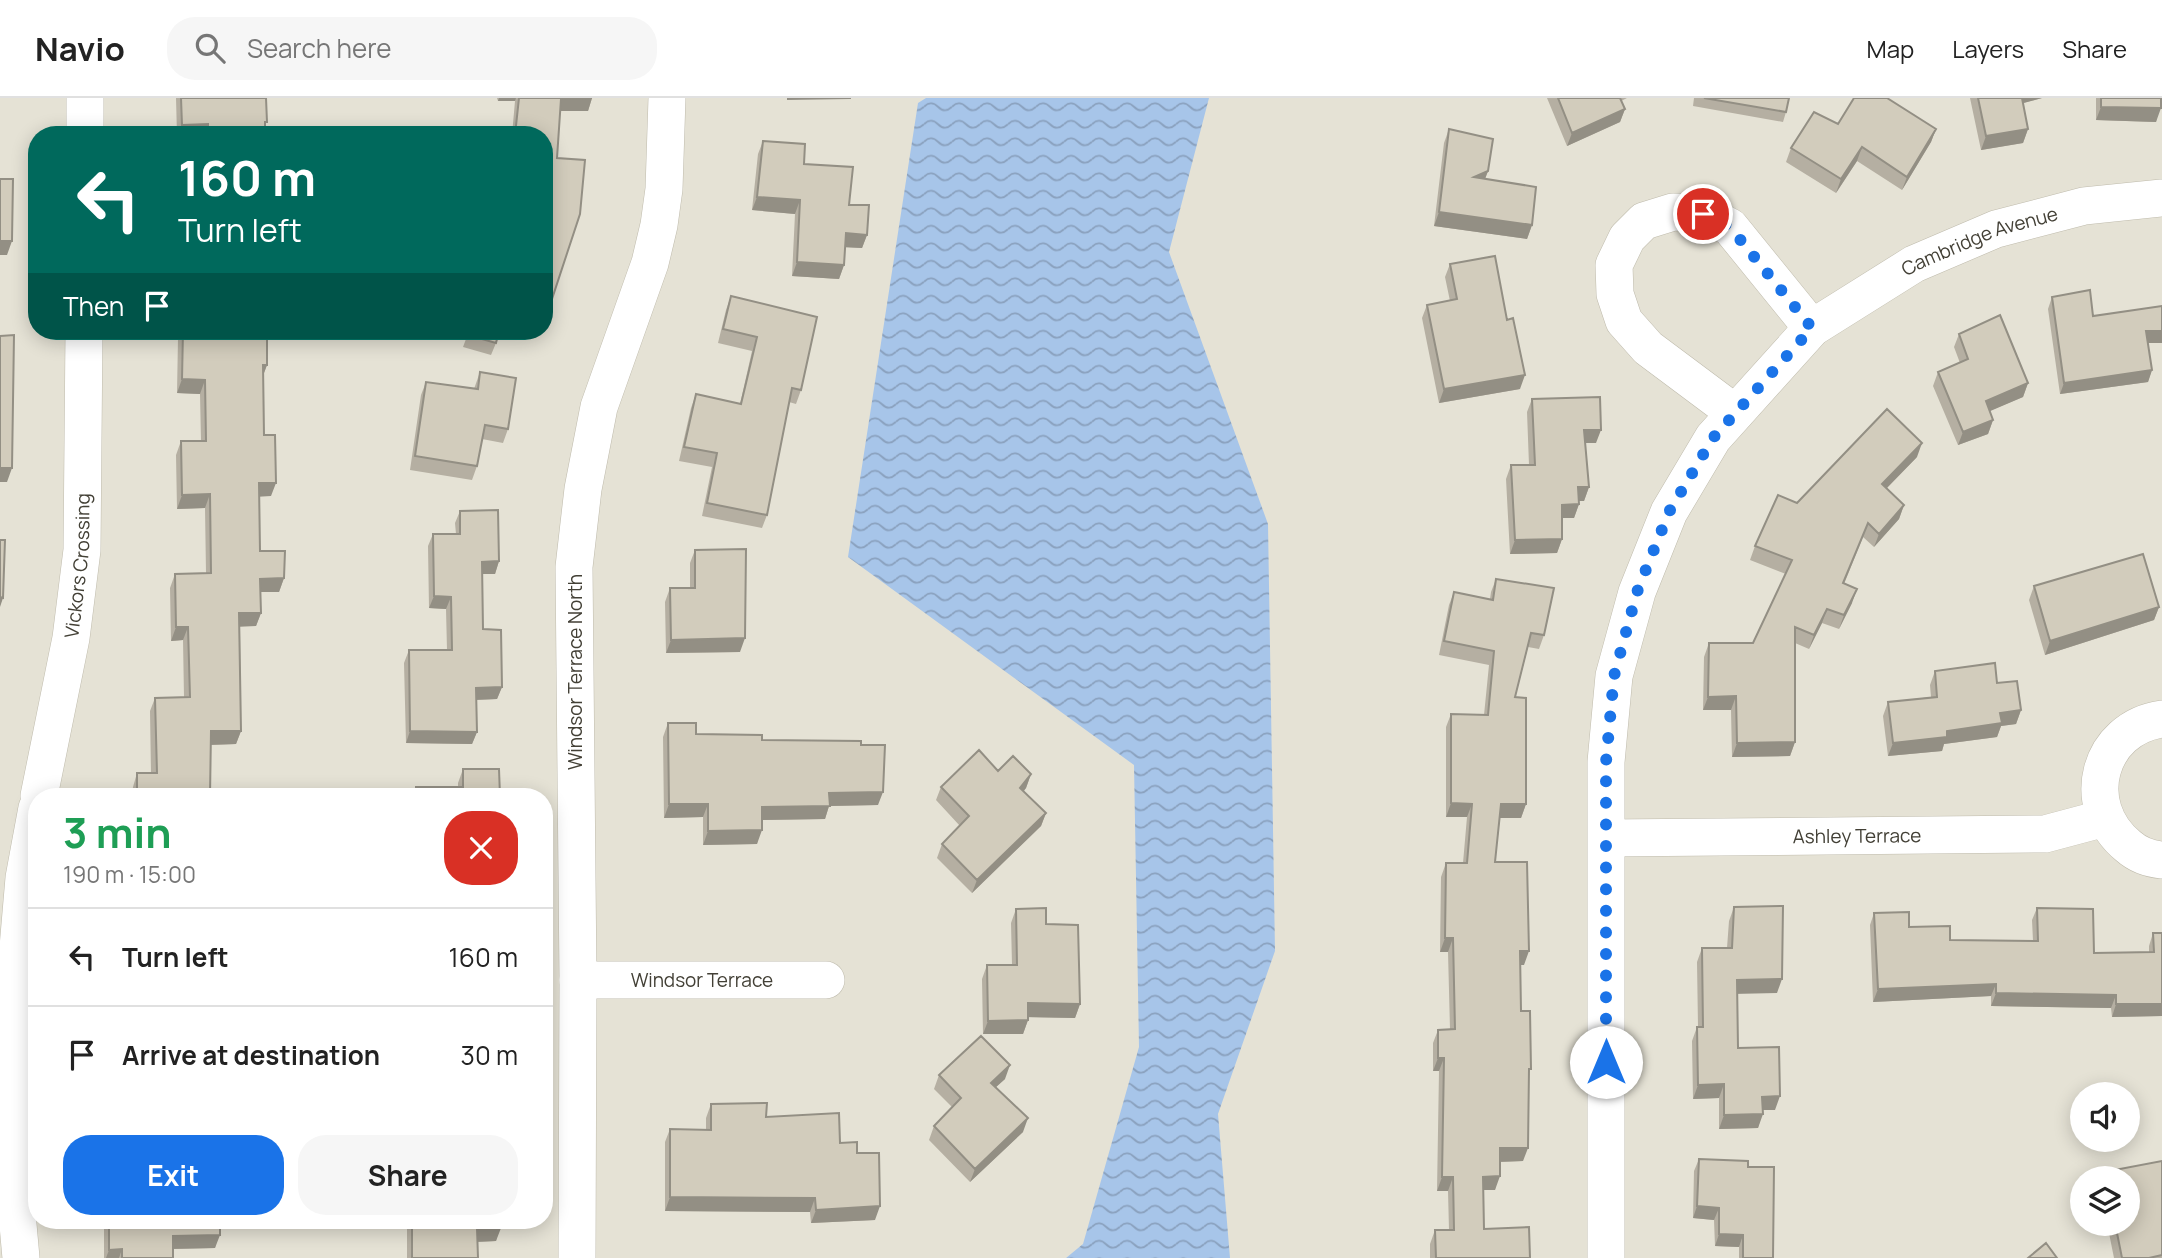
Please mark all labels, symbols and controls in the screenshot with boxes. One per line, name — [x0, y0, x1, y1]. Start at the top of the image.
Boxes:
search box — [167, 17, 657, 80]
text: Navio — [35, 26, 125, 71]
icon: search — [191, 29, 229, 67]
text: Search here — [247, 30, 391, 66]
text: Map — [1867, 32, 1914, 65]
text: Layers — [1952, 32, 2024, 65]
text: Share — [2062, 32, 2127, 65]
text: 160 m — [178, 144, 316, 211]
icon: left — [63, 154, 154, 245]
pin — [1673, 184, 1733, 244]
icon: arrive — [1684, 195, 1722, 233]
street label: Cambridge Avenue — [1896, 200, 2061, 282]
text: Turn left — [178, 208, 302, 252]
icon: arrive — [138, 287, 176, 325]
text: Then — [63, 288, 124, 324]
street label: Vickors Crossing — [58, 493, 96, 639]
street label: Windsor Terrace North — [562, 574, 588, 770]
text: 3 min — [63, 803, 172, 861]
button: close — [444, 811, 518, 885]
street label: Ashley Terrace — [1793, 822, 1921, 849]
text: 190 m · 15:00 — [63, 858, 196, 890]
icon: left — [63, 938, 101, 976]
text: Turn left — [122, 939, 229, 975]
text: 160 m — [449, 939, 518, 975]
street label: Windsor Terrace — [631, 967, 773, 993]
position arrow — [1569, 1025, 1643, 1099]
icon: arrive — [63, 1036, 101, 1074]
text: Arrive at destination — [122, 1037, 380, 1073]
text: 30 m — [461, 1037, 518, 1073]
map controls — [2070, 1082, 2140, 1236]
button: sound — [2070, 1082, 2140, 1152]
button: Exit — [63, 1135, 284, 1215]
button: Share — [298, 1135, 518, 1215]
button: layers — [2070, 1166, 2140, 1236]

